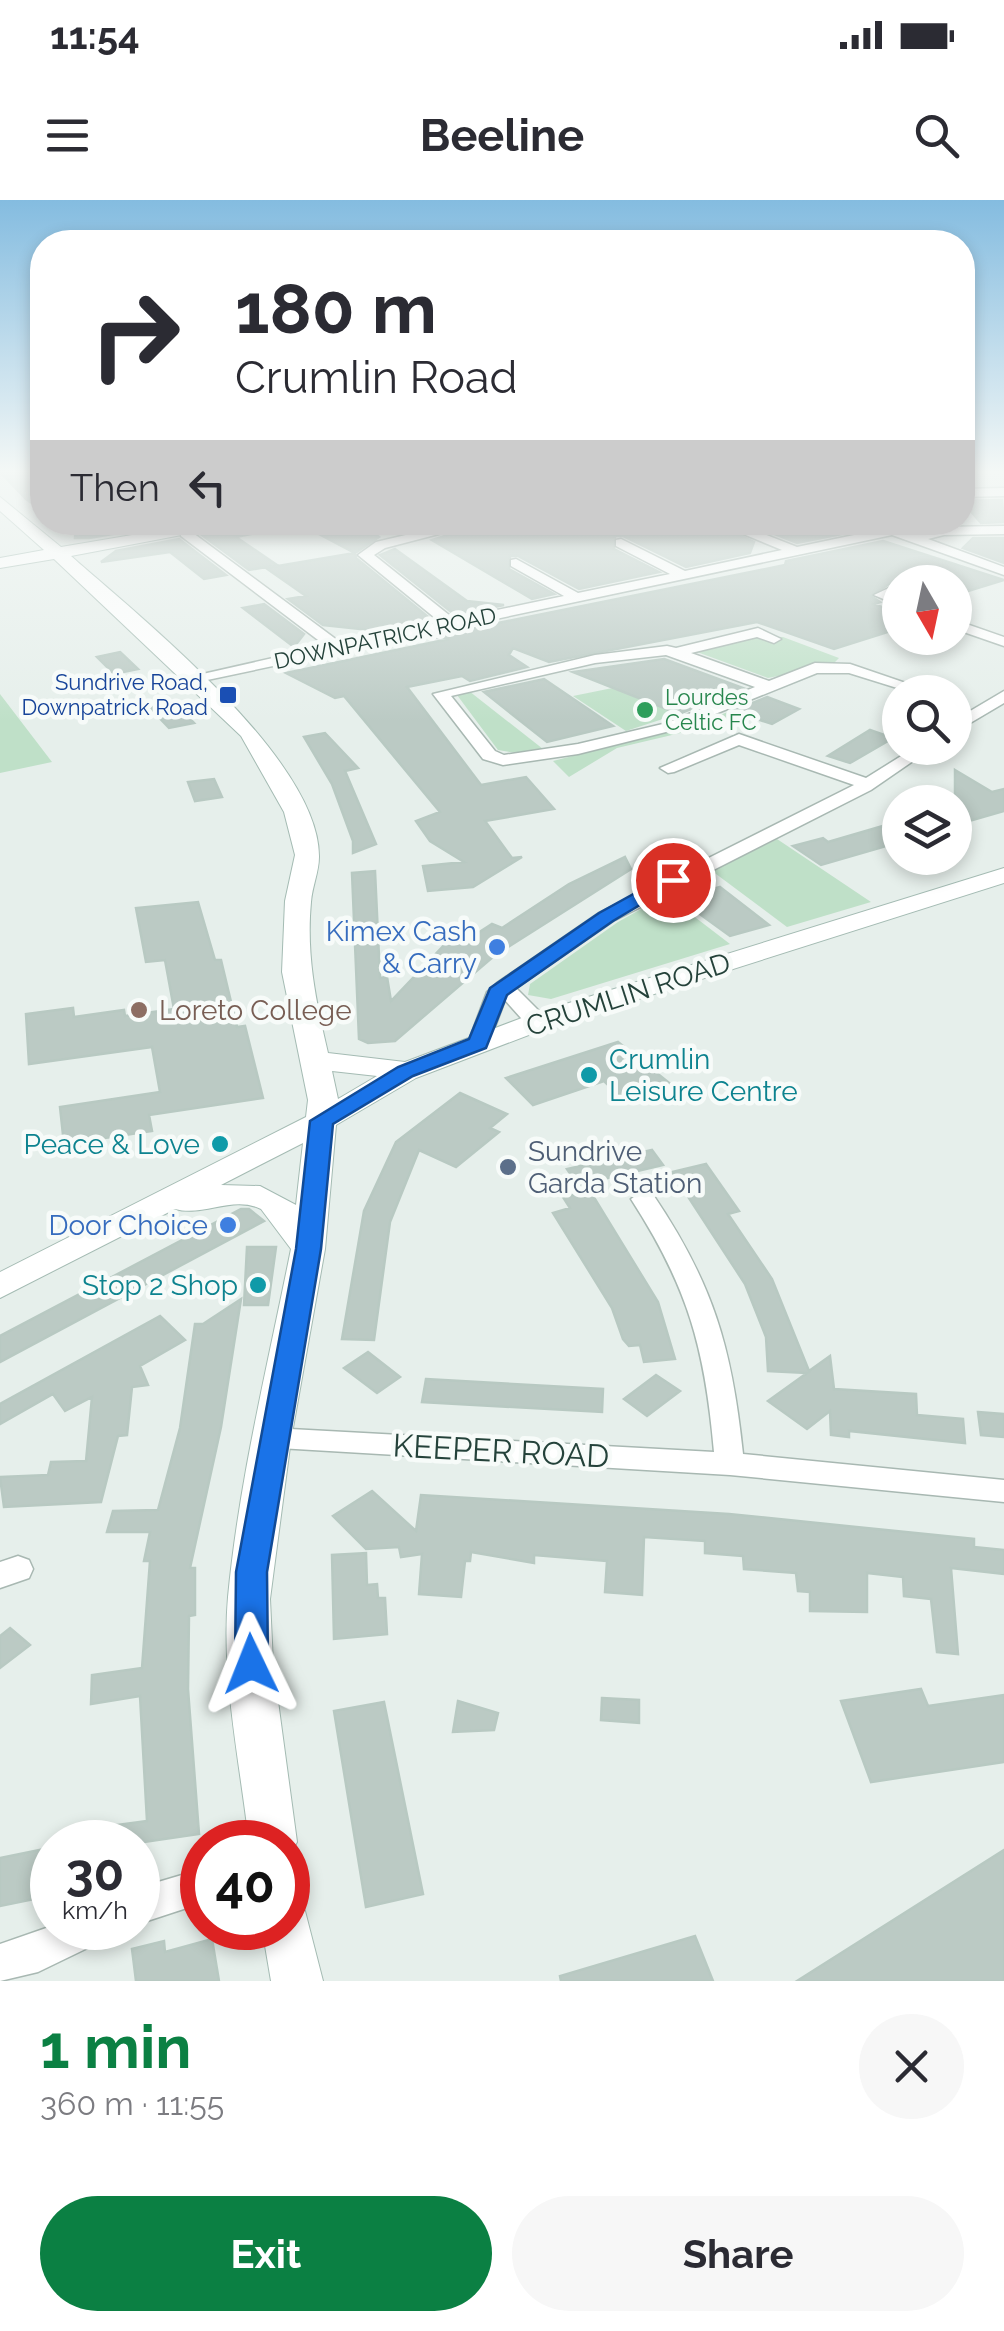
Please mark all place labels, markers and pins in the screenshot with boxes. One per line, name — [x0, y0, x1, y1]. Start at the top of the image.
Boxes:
place label: Sundrive Road, Downpatrick Road — [21, 669, 208, 720]
marker: Sundrive Road, Downpatrick Road — [217, 684, 239, 706]
place label: Lourdes Celtic FC — [665, 684, 757, 735]
marker: Lourdes Celtic FC — [634, 699, 656, 721]
pin — [631, 838, 716, 923]
place label: Kimex Cash & Carry — [326, 915, 477, 980]
marker: Kimex Cash & Carry — [486, 936, 508, 958]
place label: Loreto College — [159, 994, 352, 1027]
marker: Loreto College — [128, 999, 150, 1021]
place label: Crumlin Leisure Centre — [609, 1043, 798, 1108]
marker: Crumlin Leisure Centre — [578, 1064, 600, 1086]
place label: Peace & Love — [24, 1128, 200, 1161]
marker: Peace & Love — [209, 1133, 231, 1155]
place label: Sundrive Garda Station — [528, 1135, 702, 1200]
marker: Sundrive Garda Station — [497, 1156, 519, 1178]
place label: Door Choice — [48, 1209, 208, 1242]
marker: Door Choice — [217, 1214, 239, 1236]
place label: Stop 2 Shop — [82, 1269, 238, 1302]
marker: Stop 2 Shop — [247, 1274, 269, 1296]

